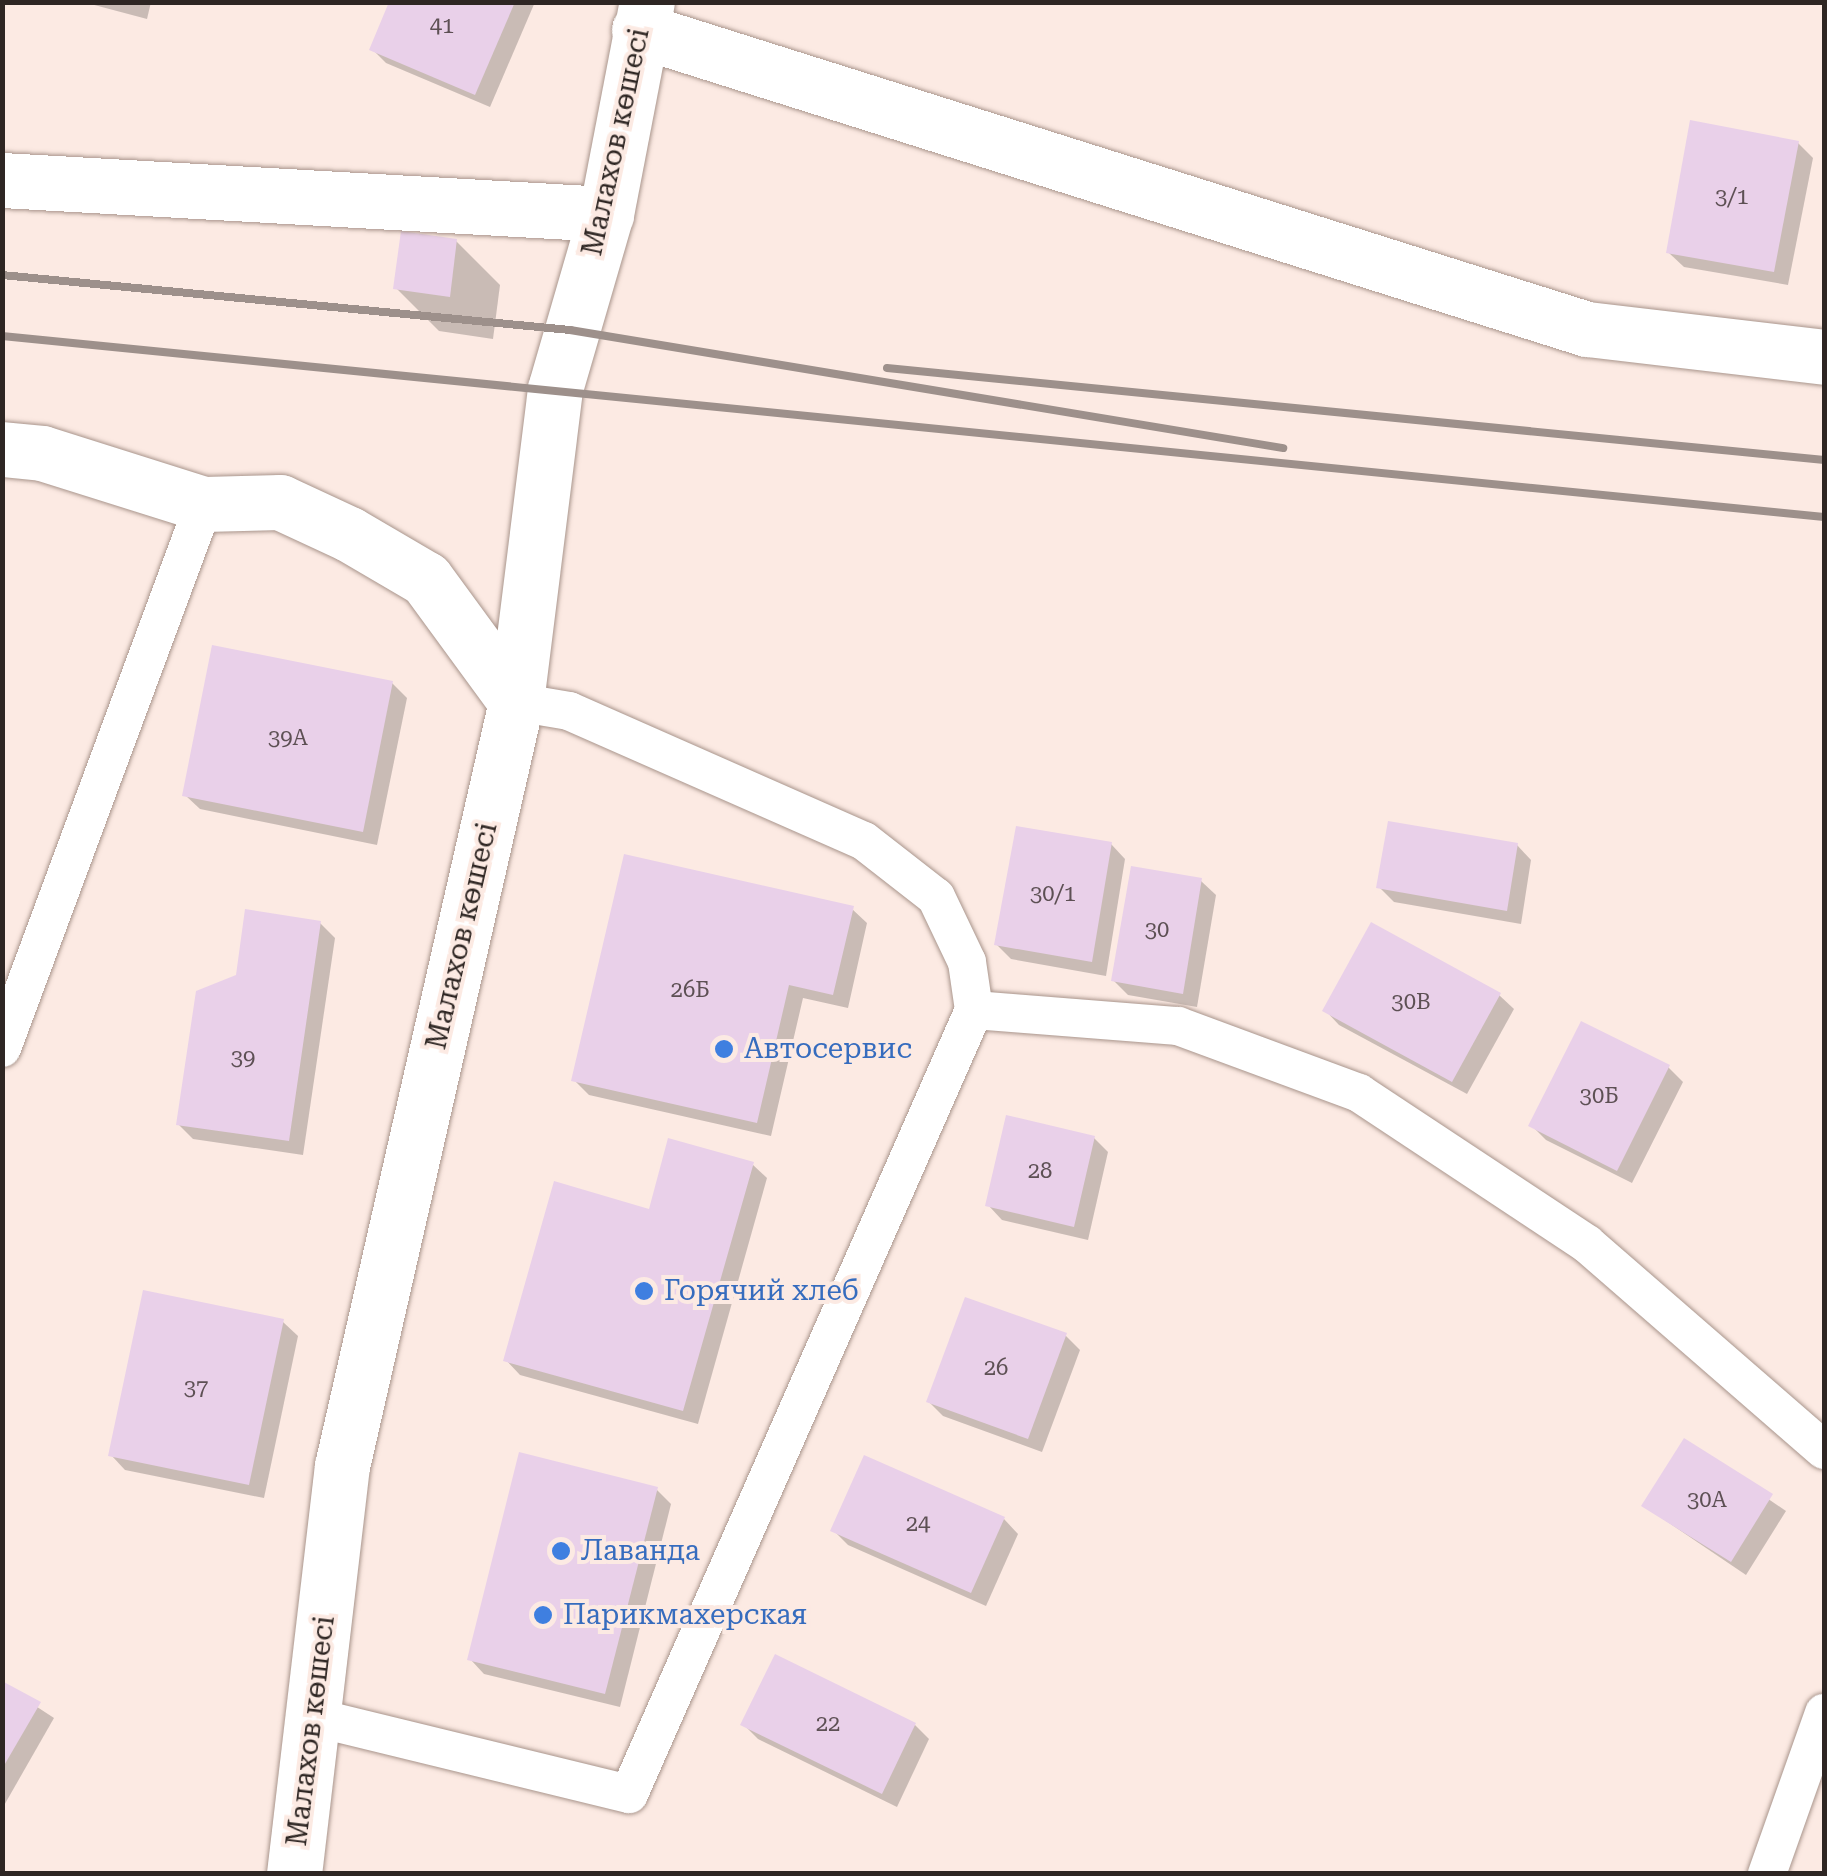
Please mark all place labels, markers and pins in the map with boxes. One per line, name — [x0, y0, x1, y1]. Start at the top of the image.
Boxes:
place label: Автосервис — [744, 1032, 912, 1066]
marker: Автосервис — [713, 1038, 735, 1060]
place label: Горячий хлеб — [664, 1274, 859, 1308]
marker: Горячий хлеб — [633, 1280, 655, 1302]
place label: Лаванда — [581, 1534, 700, 1568]
marker: Лаванда — [550, 1540, 572, 1562]
place label: Парикмахерская — [563, 1598, 807, 1632]
marker: Парикмахерская — [532, 1604, 554, 1626]

